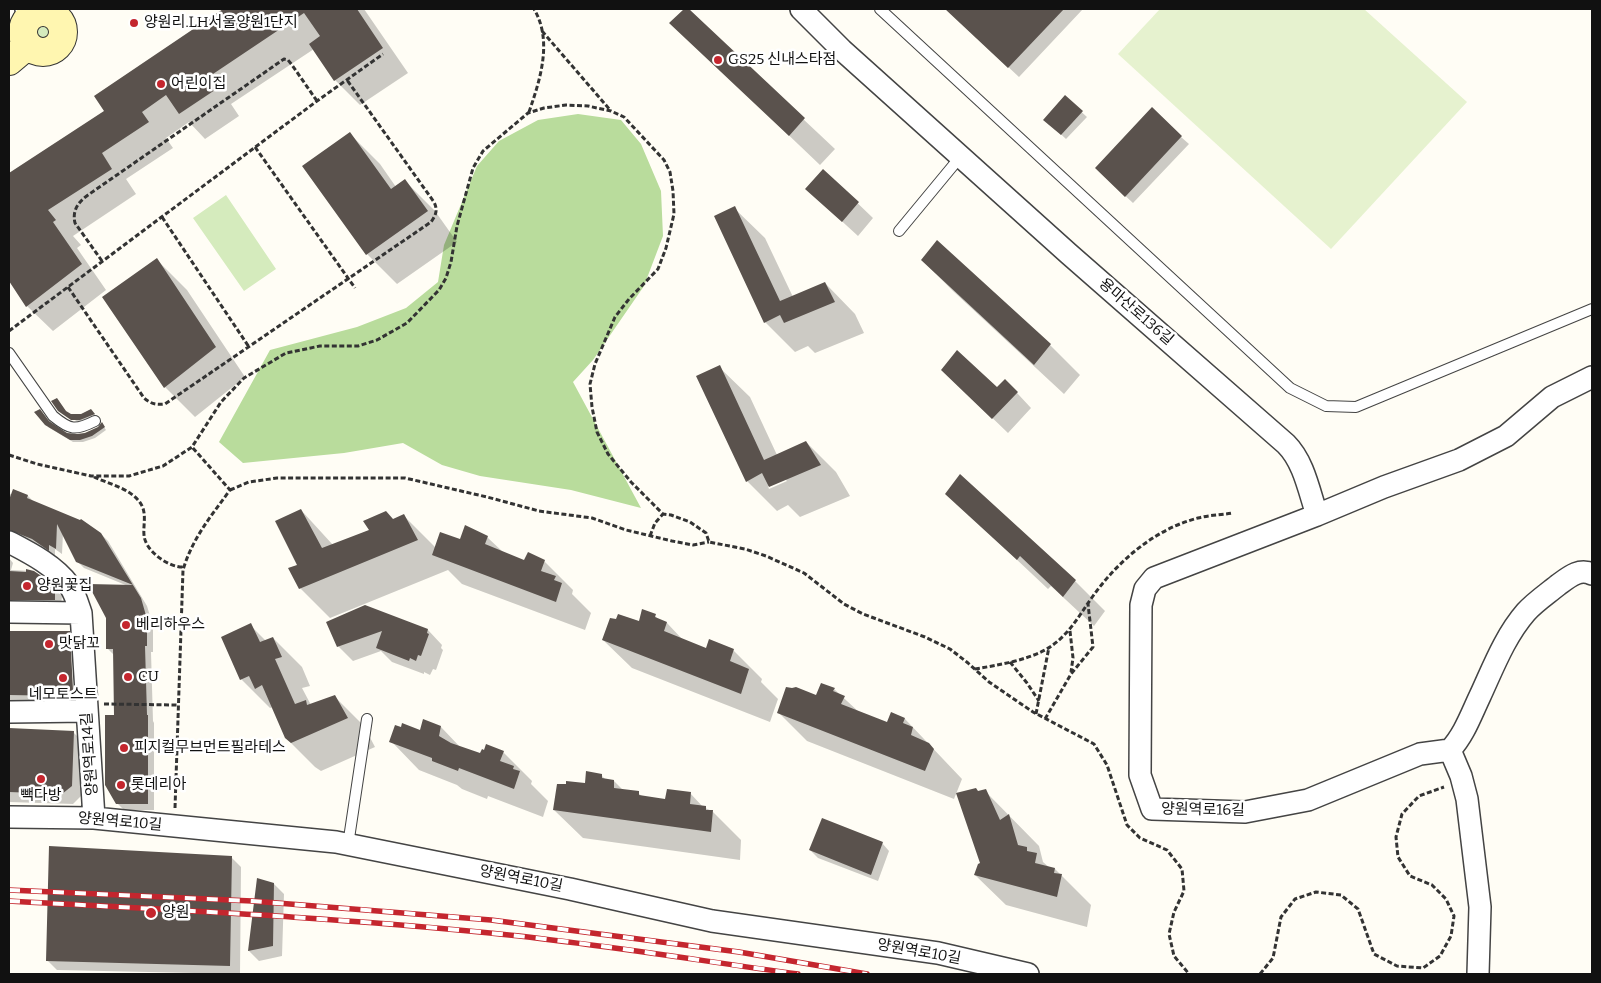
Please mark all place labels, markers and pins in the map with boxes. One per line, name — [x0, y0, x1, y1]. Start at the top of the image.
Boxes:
place label: 양원리.LH서울양원1단지 — [144, 14, 298, 32]
marker: 양원리.LH서울양원1단지 — [128, 17, 140, 29]
place label: GS25 신내스타점 — [728, 51, 836, 69]
marker: GS25 신내스타점 — [712, 54, 724, 66]
place label: 어린이집 — [171, 75, 226, 93]
marker: 어린이집 — [155, 78, 167, 90]
place label: 양원꽃집 — [37, 577, 92, 595]
marker: 양원꽃집 — [21, 580, 33, 592]
place label: 베리하우스 — [136, 616, 205, 634]
marker: 베리하우스 — [120, 619, 132, 631]
place label: 맛닭꼬 — [59, 635, 100, 653]
marker: 맛닭꼬 — [43, 638, 55, 650]
place label: CU — [138, 668, 159, 686]
marker: CU — [122, 671, 134, 683]
marker: 네모토스트 — [57, 672, 69, 684]
place label: 네모토스트 — [29, 686, 97, 704]
place label: 피지컬무브먼트필라테스 — [134, 739, 286, 757]
marker: 피지컬무브먼트필라테스 — [118, 742, 130, 754]
marker: 빽다방 — [35, 773, 47, 785]
place label: 롯데리아 — [131, 776, 186, 794]
marker: 롯데리아 — [115, 779, 127, 791]
place label: 빽다방 — [20, 787, 62, 805]
place label: 양원 — [162, 904, 190, 922]
marker: 양원 — [144, 906, 158, 920]

